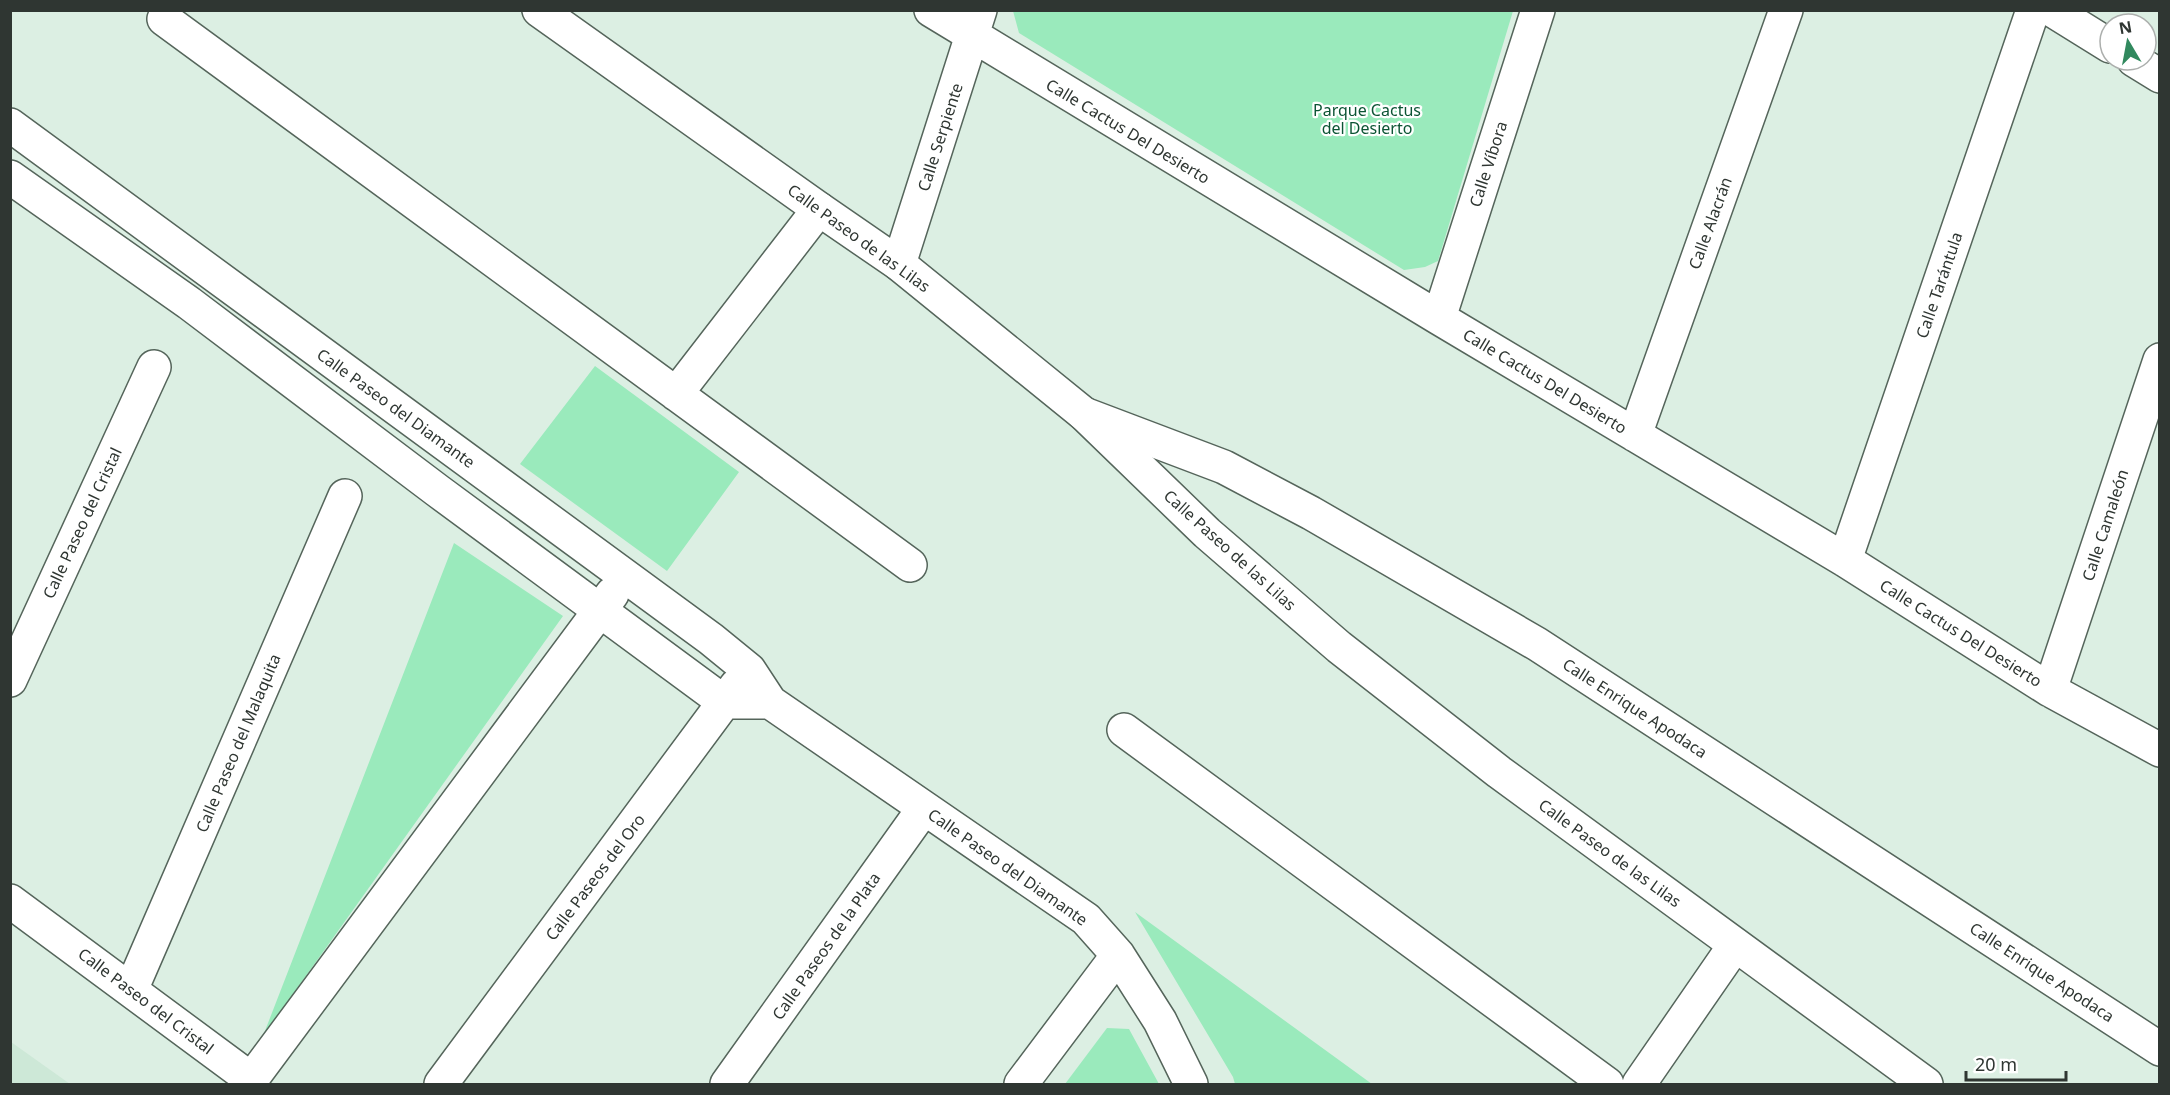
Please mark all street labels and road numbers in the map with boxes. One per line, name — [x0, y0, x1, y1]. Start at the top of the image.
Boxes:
street label: Calle Cactus Del Desierto — [1042, 73, 1214, 189]
street label: Calle Serpiente — [912, 80, 968, 194]
street label: Calle Víbora — [1464, 118, 1512, 210]
street label: Calle Alacrán — [1683, 174, 1737, 272]
street label: Calle Paseo de las Lilas — [783, 179, 935, 297]
street label: Calle Tarántula — [1911, 229, 1967, 341]
street label: Calle Cactus Del Desierto — [1459, 323, 1631, 439]
street label: Calle Paseo del Diamante — [313, 343, 479, 473]
street label: Calle Paseo del Cristal — [37, 444, 127, 602]
street label: Calle Camaleón — [2077, 466, 2133, 584]
street label: Calle Paseo de las Lilas — [1159, 485, 1301, 615]
street label: Calle Cactus Del Desierto — [1876, 574, 2046, 692]
street label: Calle Paseo del Malaquita — [190, 650, 286, 836]
street label: Calle Enrique Apodaca — [1558, 653, 1712, 763]
street label: Calle Paseo de las Lilas — [1534, 794, 1686, 912]
street label: Calle Paseo del Diamante — [924, 803, 1092, 931]
street label: Calle Paseos del Oro — [540, 809, 650, 945]
street label: Calle Paseos de la Plata — [767, 868, 885, 1024]
street label: Calle Enrique Apodaca — [1965, 917, 2119, 1027]
street label: Calle Paseo del Cristal — [74, 943, 218, 1059]

